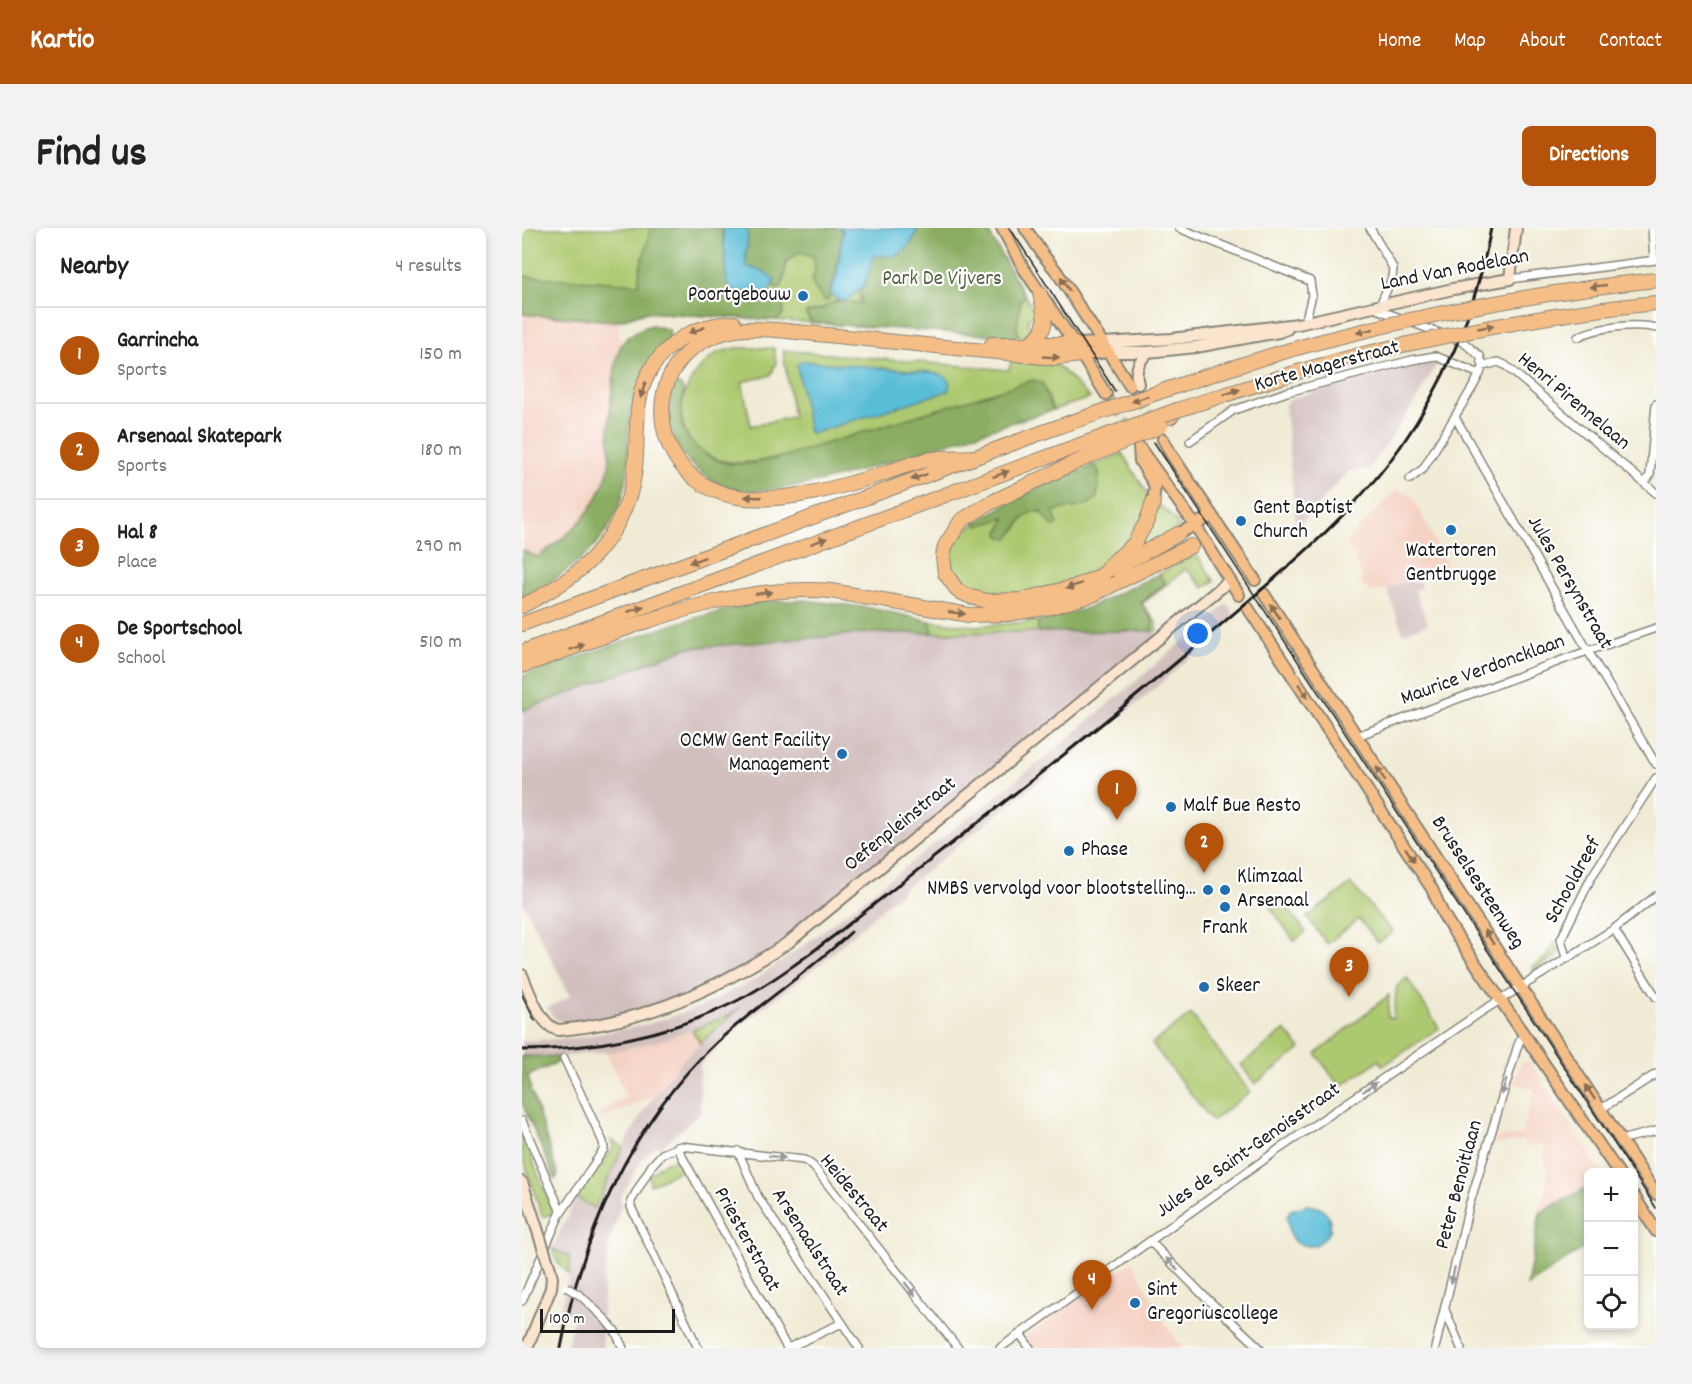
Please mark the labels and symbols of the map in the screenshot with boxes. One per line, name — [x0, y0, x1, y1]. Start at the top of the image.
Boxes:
street label: Land Van Rodelaan — [1378, 242, 1532, 300]
park label: Park De Vijvers — [882, 265, 1002, 295]
one-way arrow — [1060, 276, 1071, 292]
place label: Poortgebouw — [688, 281, 791, 311]
one-way arrow — [1588, 281, 1607, 291]
marker: Poortgebouw — [796, 289, 810, 303]
one-way arrow — [1477, 322, 1496, 331]
one-way arrow — [688, 326, 706, 335]
one-way arrow — [1356, 326, 1374, 336]
street label: Korte Magerstraat — [1251, 333, 1403, 401]
street label: Henri Pirennelaan — [1510, 346, 1636, 458]
one-way arrow — [1041, 353, 1060, 362]
one-way arrow — [637, 381, 647, 399]
one-way arrow — [1223, 387, 1241, 397]
one-way arrow — [1131, 394, 1149, 404]
one-way arrow — [993, 468, 1011, 478]
one-way arrow — [910, 473, 928, 483]
one-way arrow — [743, 493, 762, 502]
place label: Gent Baptist Church — [1253, 494, 1353, 548]
street label: Jules Persynstraat — [1519, 511, 1620, 656]
marker: Gent Baptist Church — [1234, 514, 1248, 528]
marker: Watertoren Gentbrugge — [1444, 523, 1458, 537]
one-way arrow — [810, 536, 828, 546]
place label: Watertoren Gentbrugge — [1406, 537, 1496, 591]
one-way arrow — [687, 555, 705, 565]
one-way arrow — [1065, 582, 1083, 591]
one-way arrow — [755, 588, 774, 597]
one-way arrow — [1269, 602, 1280, 619]
one-way arrow — [627, 604, 645, 614]
one-way arrow — [948, 609, 967, 618]
your location — [1183, 619, 1212, 648]
street label: Maurice Verdoncklaan — [1397, 627, 1569, 715]
one-way arrow — [568, 641, 586, 651]
one-way arrow — [1297, 683, 1309, 699]
place label: OCMW Gent Facility Management — [680, 727, 830, 781]
marker: OCMW Gent Facility Management — [835, 747, 849, 761]
one-way arrow — [1376, 766, 1387, 782]
street label: Oefenpleinstraat — [838, 770, 964, 880]
pin: 1 — [1098, 770, 1136, 820]
place label: Malf Bue Resto — [1183, 792, 1301, 822]
marker: Malf Bue Resto — [1164, 800, 1178, 814]
street label: Brusselsesteenweg — [1423, 810, 1531, 956]
pin: 2 — [1184, 824, 1224, 873]
street label: Schooldreef — [1538, 832, 1610, 930]
place label: Phase — [1081, 836, 1128, 866]
marker: Phase — [1062, 844, 1076, 858]
one-way arrow — [1404, 847, 1415, 863]
place label: Klimzaal Arsenaal — [1237, 863, 1309, 917]
place label: NMBS vervolgd voor blootstelling... — [927, 875, 1196, 905]
marker: NMBS vervolgd voor blootstelling... — [1201, 883, 1215, 897]
marker: Klimzaal Arsenaal — [1218, 883, 1232, 897]
marker: Frank — [1218, 900, 1232, 914]
place label: Frank — [1202, 914, 1248, 944]
one-way arrow — [1483, 928, 1494, 945]
pin: 3 — [1330, 948, 1368, 997]
place label: Skeer — [1216, 972, 1260, 1002]
marker: Skeer — [1197, 980, 1211, 994]
street label: Jules de Saint-Genoisstraat — [1151, 1076, 1348, 1226]
one-way arrow — [1499, 1078, 1509, 1096]
one-way arrow — [1362, 1082, 1378, 1093]
one-way arrow — [1585, 1084, 1596, 1100]
street label: Peter Benoitlaan — [1428, 1117, 1492, 1253]
street label: Heidestraat — [811, 1148, 895, 1240]
one-way arrow — [767, 1152, 786, 1161]
street label: Priesterstraat — [705, 1182, 787, 1298]
street label: Arsenaalstraat — [763, 1183, 855, 1303]
one-way arrow — [1166, 1257, 1180, 1271]
pin: 4 — [1072, 1260, 1112, 1310]
one-way arrow — [1448, 1266, 1457, 1285]
place label: Sint Gregoriuscollege — [1147, 1276, 1278, 1330]
one-way arrow — [904, 1281, 917, 1297]
marker: Sint Gregoriuscollege — [1128, 1296, 1142, 1310]
scale bar — [540, 1306, 675, 1334]

